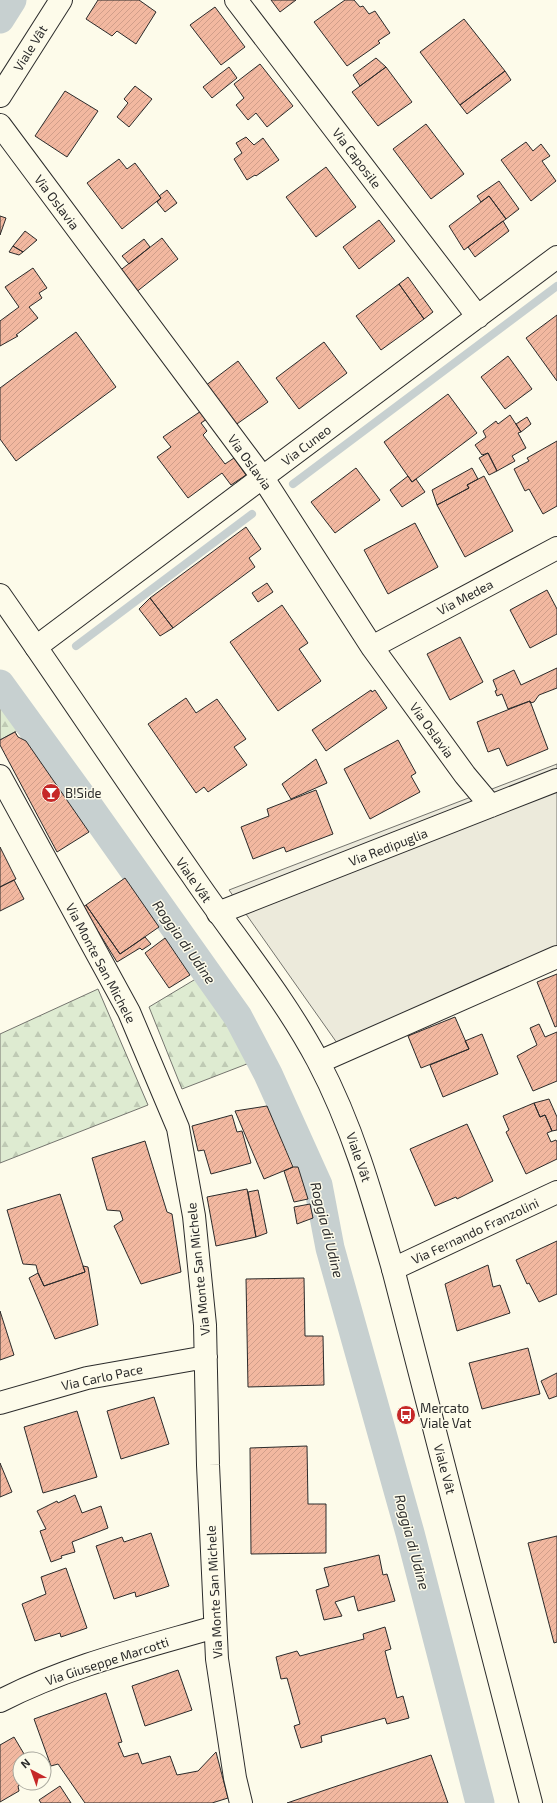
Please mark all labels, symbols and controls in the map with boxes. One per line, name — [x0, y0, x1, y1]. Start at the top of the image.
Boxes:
street label: Viale Vât — [10, 22, 50, 74]
street label: Via Caposile — [329, 125, 385, 191]
street label: Via Oslavia — [31, 171, 83, 233]
street label: Via Cuneo — [278, 421, 334, 469]
street label: Via Oslavia — [225, 431, 275, 493]
street label: Via Medea — [434, 576, 496, 618]
street label: Via Oslavia — [407, 699, 457, 761]
bar icon: B!Side — [40, 782, 62, 804]
place label: B!Side — [65, 785, 102, 801]
street label: Via Redipuglia — [346, 825, 430, 869]
street label: Viale Vât — [173, 854, 215, 906]
water label: Roggia di Udine — [149, 897, 220, 987]
street label: Via Monte San Michele — [63, 900, 139, 1026]
street label: Viale Vât — [343, 1130, 375, 1184]
water label: Roggia di Udine — [307, 1180, 348, 1280]
street label: Via Fernando Franzolini — [409, 1194, 541, 1268]
street label: Via Monte San Michele — [183, 1202, 213, 1336]
street label: Via Carlo Pace — [60, 1361, 144, 1393]
place label: Mercato Viale Vat — [420, 1400, 471, 1431]
bus stop icon: Mercato Viale Vat — [395, 1404, 417, 1426]
street label: Viale Vât — [431, 1442, 459, 1496]
water label: Roggia di Udine — [392, 1492, 434, 1592]
street label: Via Monte San Michele — [203, 1525, 225, 1659]
street label: Via Giuseppe Marcotti — [43, 1633, 171, 1689]
north arrow — [12, 1751, 52, 1791]
text: N — [18, 1756, 32, 1771]

